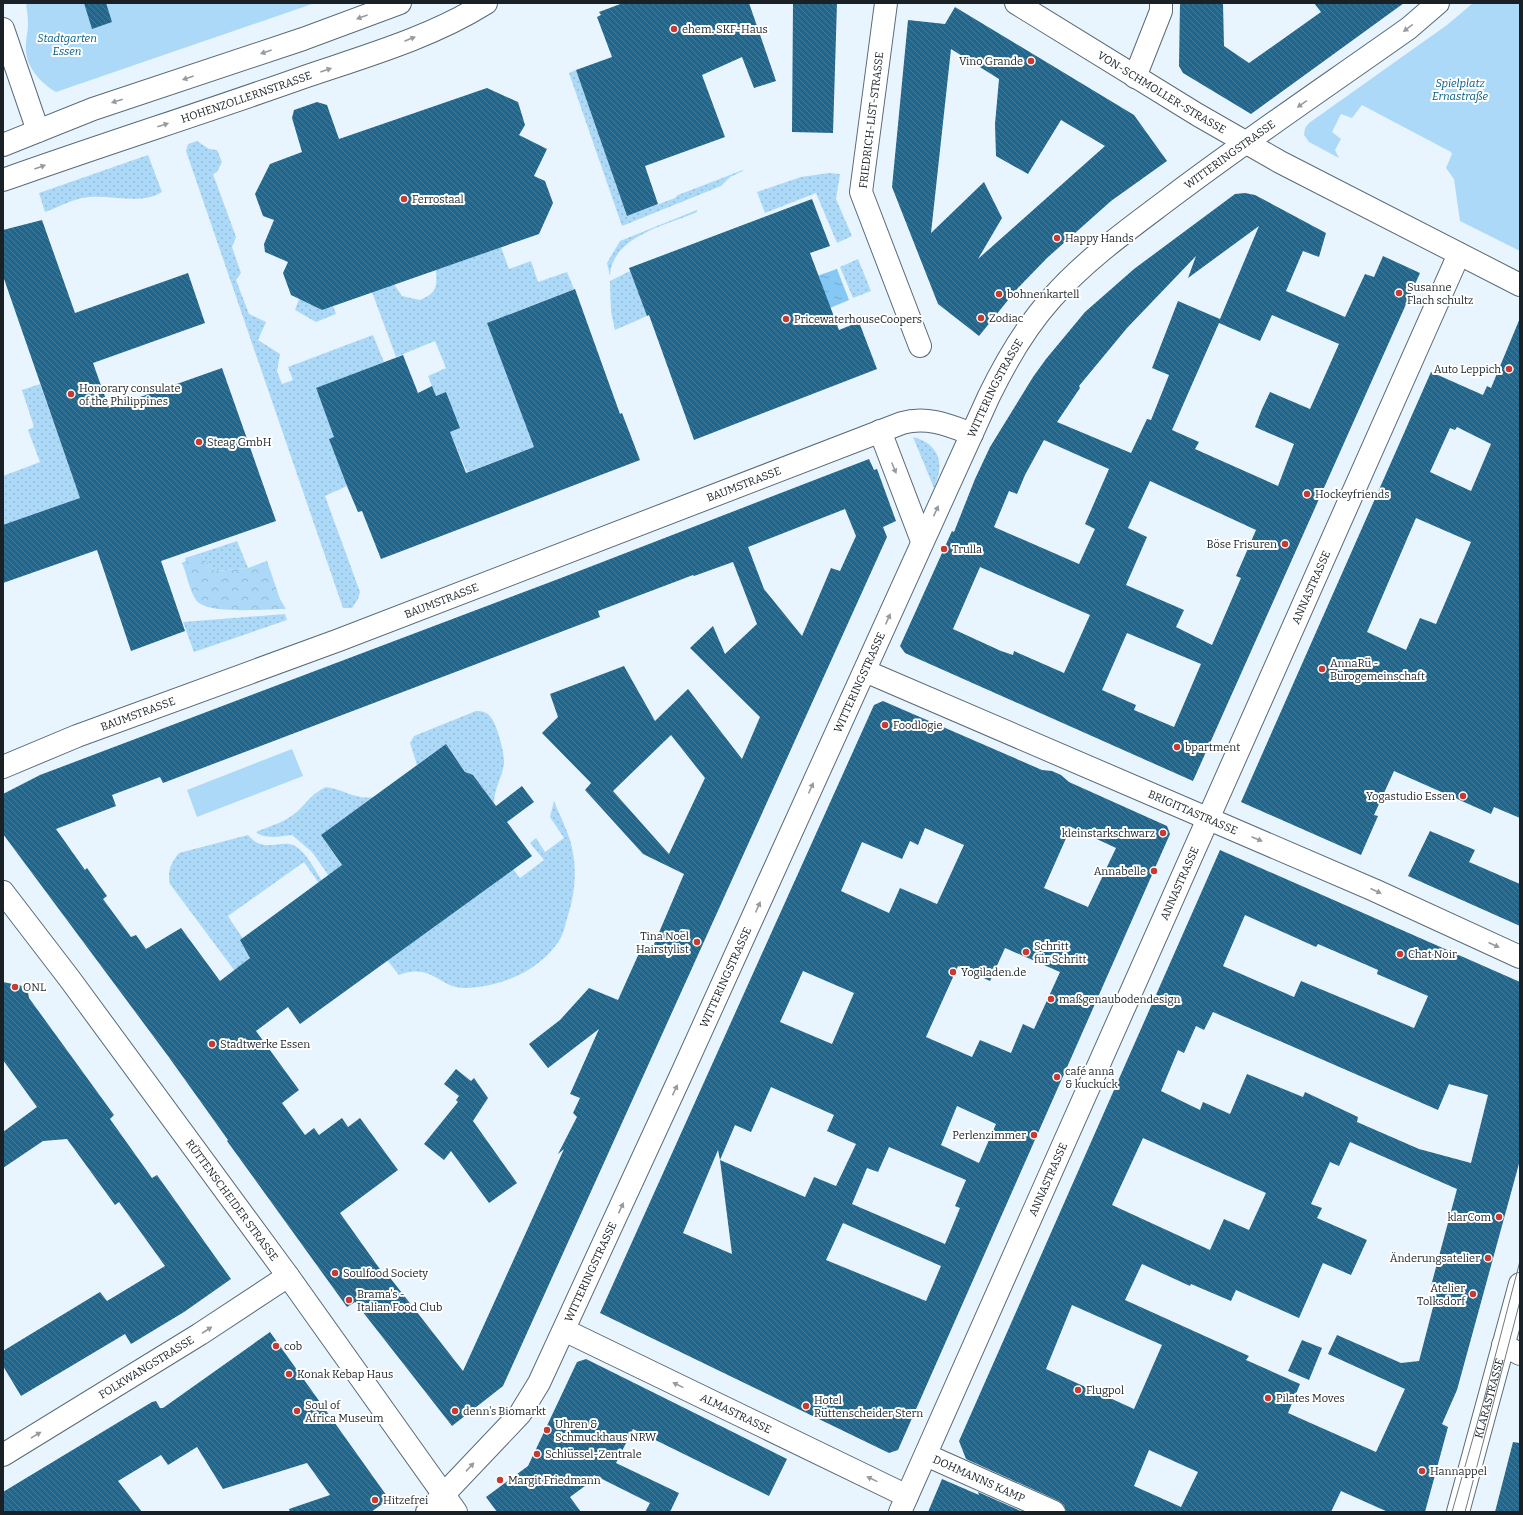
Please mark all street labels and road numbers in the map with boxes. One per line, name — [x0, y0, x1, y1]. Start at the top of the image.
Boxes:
street label: VON-SCHMOLLER-STRASSE — [1095, 49, 1228, 137]
street label: FRIEDRICH-LIST-STRASSE — [857, 51, 886, 189]
street label: HOHENZOLLERNSTRASSE — [179, 69, 314, 126]
street label: WITTERINGSTRASSE — [1182, 118, 1278, 192]
street label: WITTERINGSTRASSE — [965, 336, 1026, 440]
street label: BAUMSTRASSE — [705, 464, 783, 505]
street label: ANNASTRASSE — [1289, 548, 1333, 626]
street label: BAUMSTRASSE — [403, 581, 481, 621]
street label: WITTERINGSTRASSE — [831, 630, 888, 735]
street label: BAUMSTRASSE — [99, 695, 177, 734]
street label: BRIGITTASTRASSE — [1146, 788, 1240, 838]
street label: ANNASTRASSE — [1158, 845, 1202, 922]
street label: WITTERINGSTRASSE — [697, 925, 754, 1030]
street label: RÜTTENSCHEIDER STRASSE — [183, 1137, 281, 1264]
street label: ANNASTRASSE — [1026, 1141, 1070, 1218]
street label: WITTERINGSTRASSE — [562, 1220, 620, 1324]
street label: FOLKWANGSTRASSE — [96, 1333, 197, 1402]
street label: KLARASTRASSE — [1472, 1357, 1507, 1440]
street label: ALMASTRASSE — [698, 1391, 774, 1436]
street label: DOHMANNS KAMP — [931, 1453, 1027, 1505]

